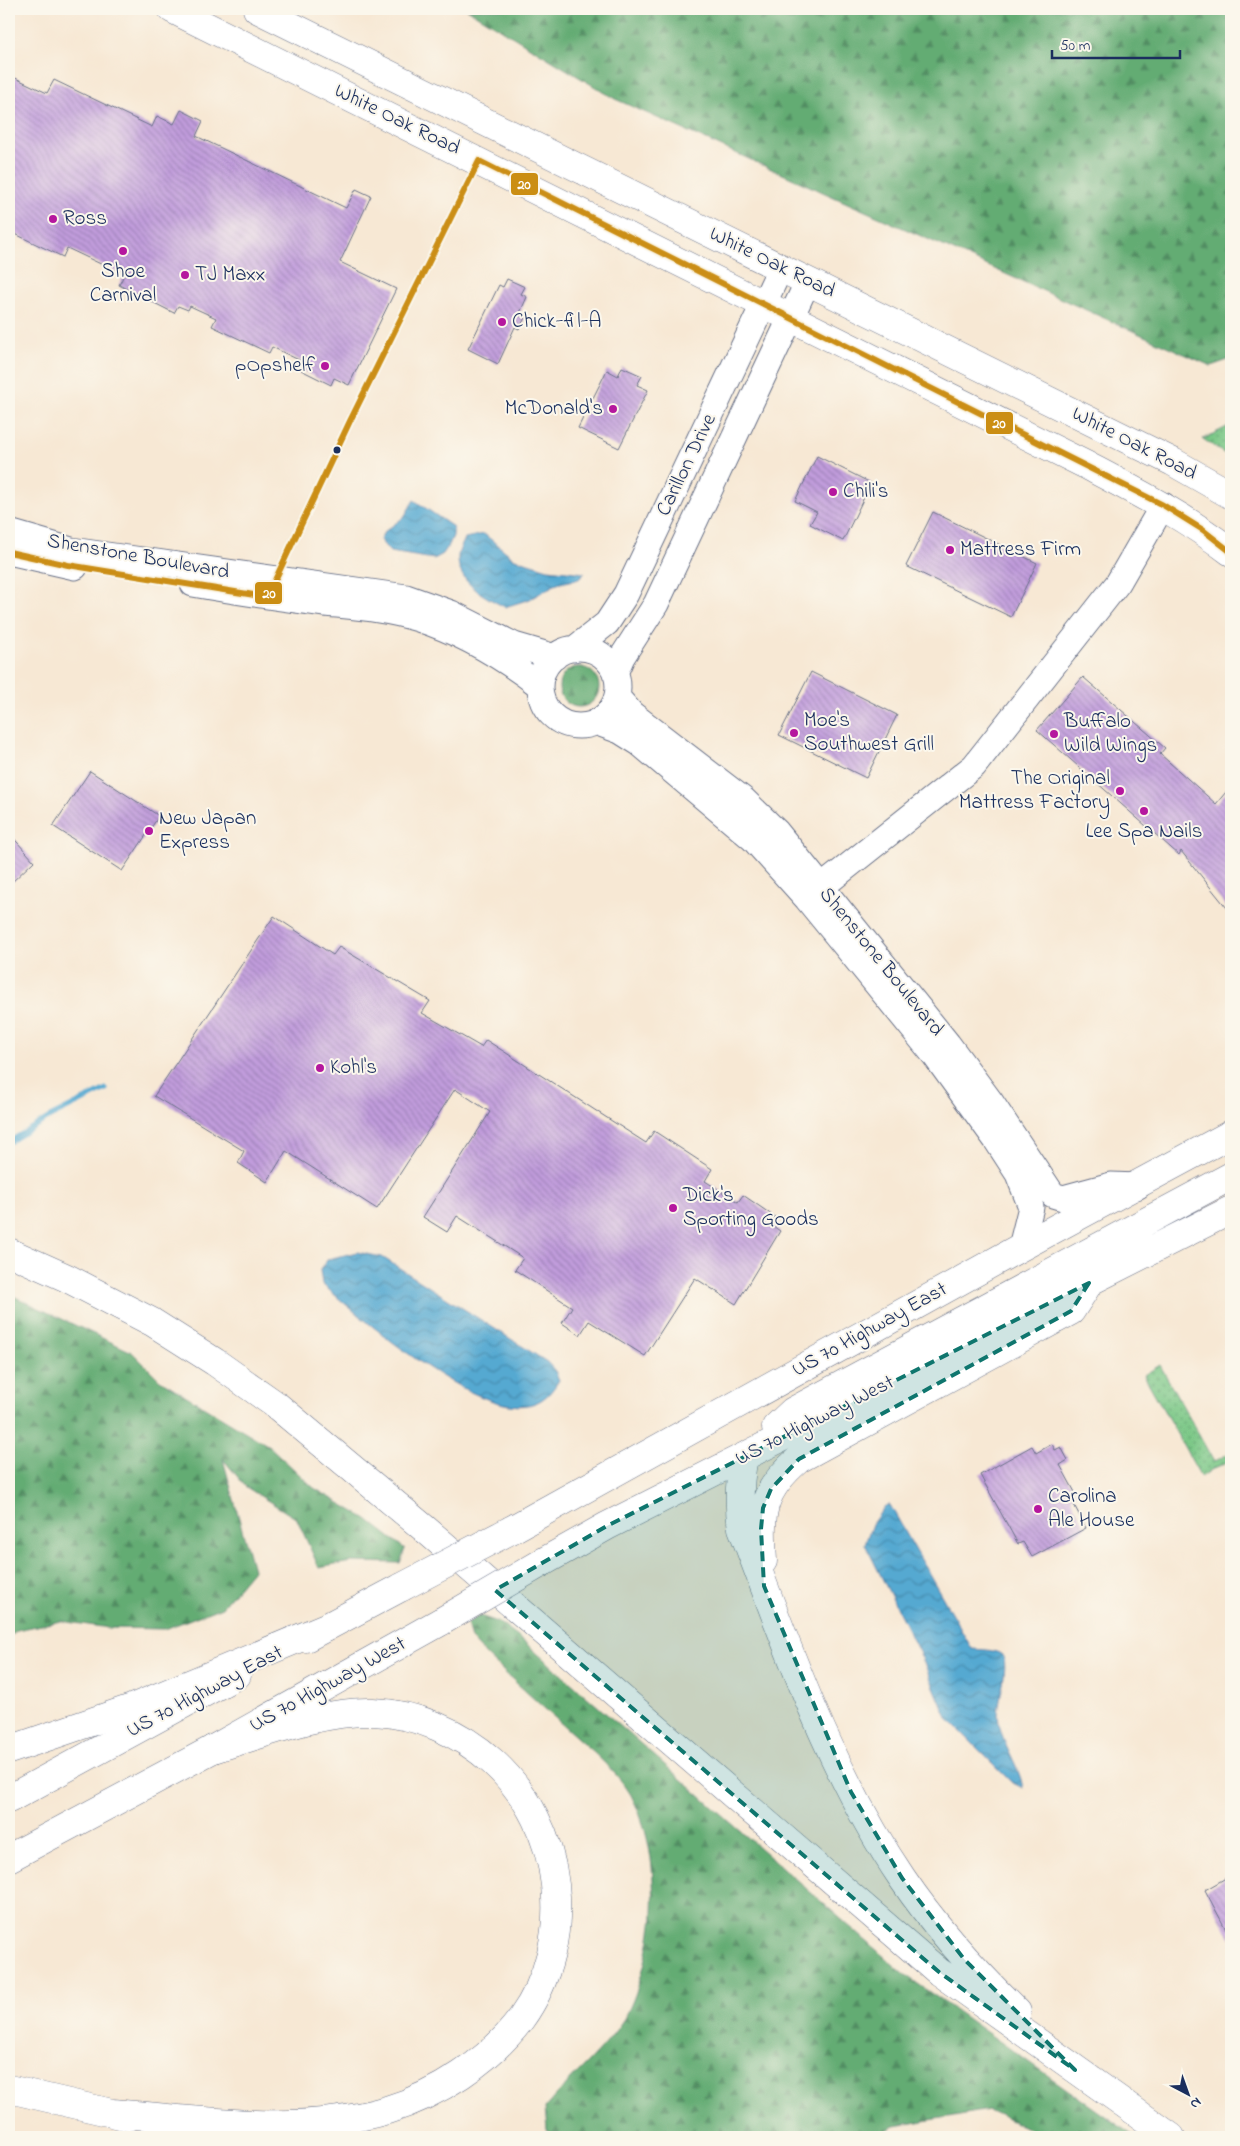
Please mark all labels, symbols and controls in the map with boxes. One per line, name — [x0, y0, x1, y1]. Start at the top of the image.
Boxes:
scale bar — [1052, 28, 1180, 60]
text: 50 m — [1060, 35, 1091, 57]
street label: White Oak Road — [329, 76, 465, 164]
line badge: 20 — [510, 172, 539, 196]
text: 20 — [516, 175, 531, 196]
place label: Ross — [63, 204, 107, 234]
marker: Ross — [47, 213, 59, 225]
street label: White Oak Road — [704, 219, 840, 307]
marker: Shoe Carnival — [117, 245, 129, 257]
place label: Shoe Carnival — [90, 257, 156, 311]
place label: TJ Maxx — [195, 260, 265, 290]
marker: TJ Maxx — [179, 269, 191, 281]
place label: Chick-fil-A — [512, 307, 602, 337]
marker: Chick-fil-A — [496, 316, 508, 328]
place label: pOpshelf — [235, 351, 315, 381]
marker: pOpshelf — [319, 360, 331, 372]
place label: McDonald's — [505, 394, 603, 424]
street label: White Oak Road — [1066, 400, 1202, 489]
marker: McDonald's — [607, 403, 619, 415]
street label: Carillon Drive — [649, 408, 725, 521]
line badge: 20 — [985, 411, 1014, 435]
text: 20 — [991, 414, 1006, 435]
unlabelled marker — [332, 445, 342, 455]
place label: Chili's — [843, 477, 888, 507]
marker: Chili's — [827, 486, 839, 498]
street label: Shenstone Boulevard — [45, 526, 232, 588]
place label: Mattress Firm — [960, 535, 1081, 565]
marker: Mattress Firm — [944, 544, 956, 556]
line badge: 20 — [254, 581, 283, 605]
text: 20 — [261, 584, 276, 605]
place label: Moe's Southwest Grill — [804, 706, 934, 760]
place label: Buffalo Wild Wings — [1063, 707, 1157, 763]
marker: Moe's Southwest Grill — [788, 727, 800, 739]
marker: Buffalo Wild Wings — [1048, 728, 1060, 740]
place label: The Original Mattress Factory — [959, 764, 1110, 820]
marker: The Original Mattress Factory — [1114, 785, 1126, 797]
place label: New Japan Express — [159, 804, 256, 858]
marker: Lee Spa Nails — [1138, 805, 1150, 817]
place label: Lee Spa Nails — [1086, 817, 1202, 847]
marker: New Japan Express — [143, 825, 155, 837]
street label: Shenstone Boulevard — [811, 881, 951, 1043]
place label: Kohl's — [330, 1053, 377, 1083]
marker: Kohl's — [314, 1062, 326, 1074]
place label: Dick's Sporting Goods — [682, 1181, 819, 1237]
marker: Dick's Sporting Goods — [667, 1202, 679, 1214]
street label: US 70 Highway East — [787, 1275, 954, 1387]
street label: US 70 Highway West — [730, 1368, 901, 1476]
place label: Carolina Ale House — [1048, 1482, 1135, 1536]
marker: Carolina Ale House — [1032, 1503, 1044, 1515]
street label: US 70 Highway West — [244, 1629, 413, 1742]
street label: US 70 Highway East — [121, 1638, 290, 1748]
north arrow — [1162, 2068, 1212, 2118]
text: N — [1185, 2092, 1206, 2114]

